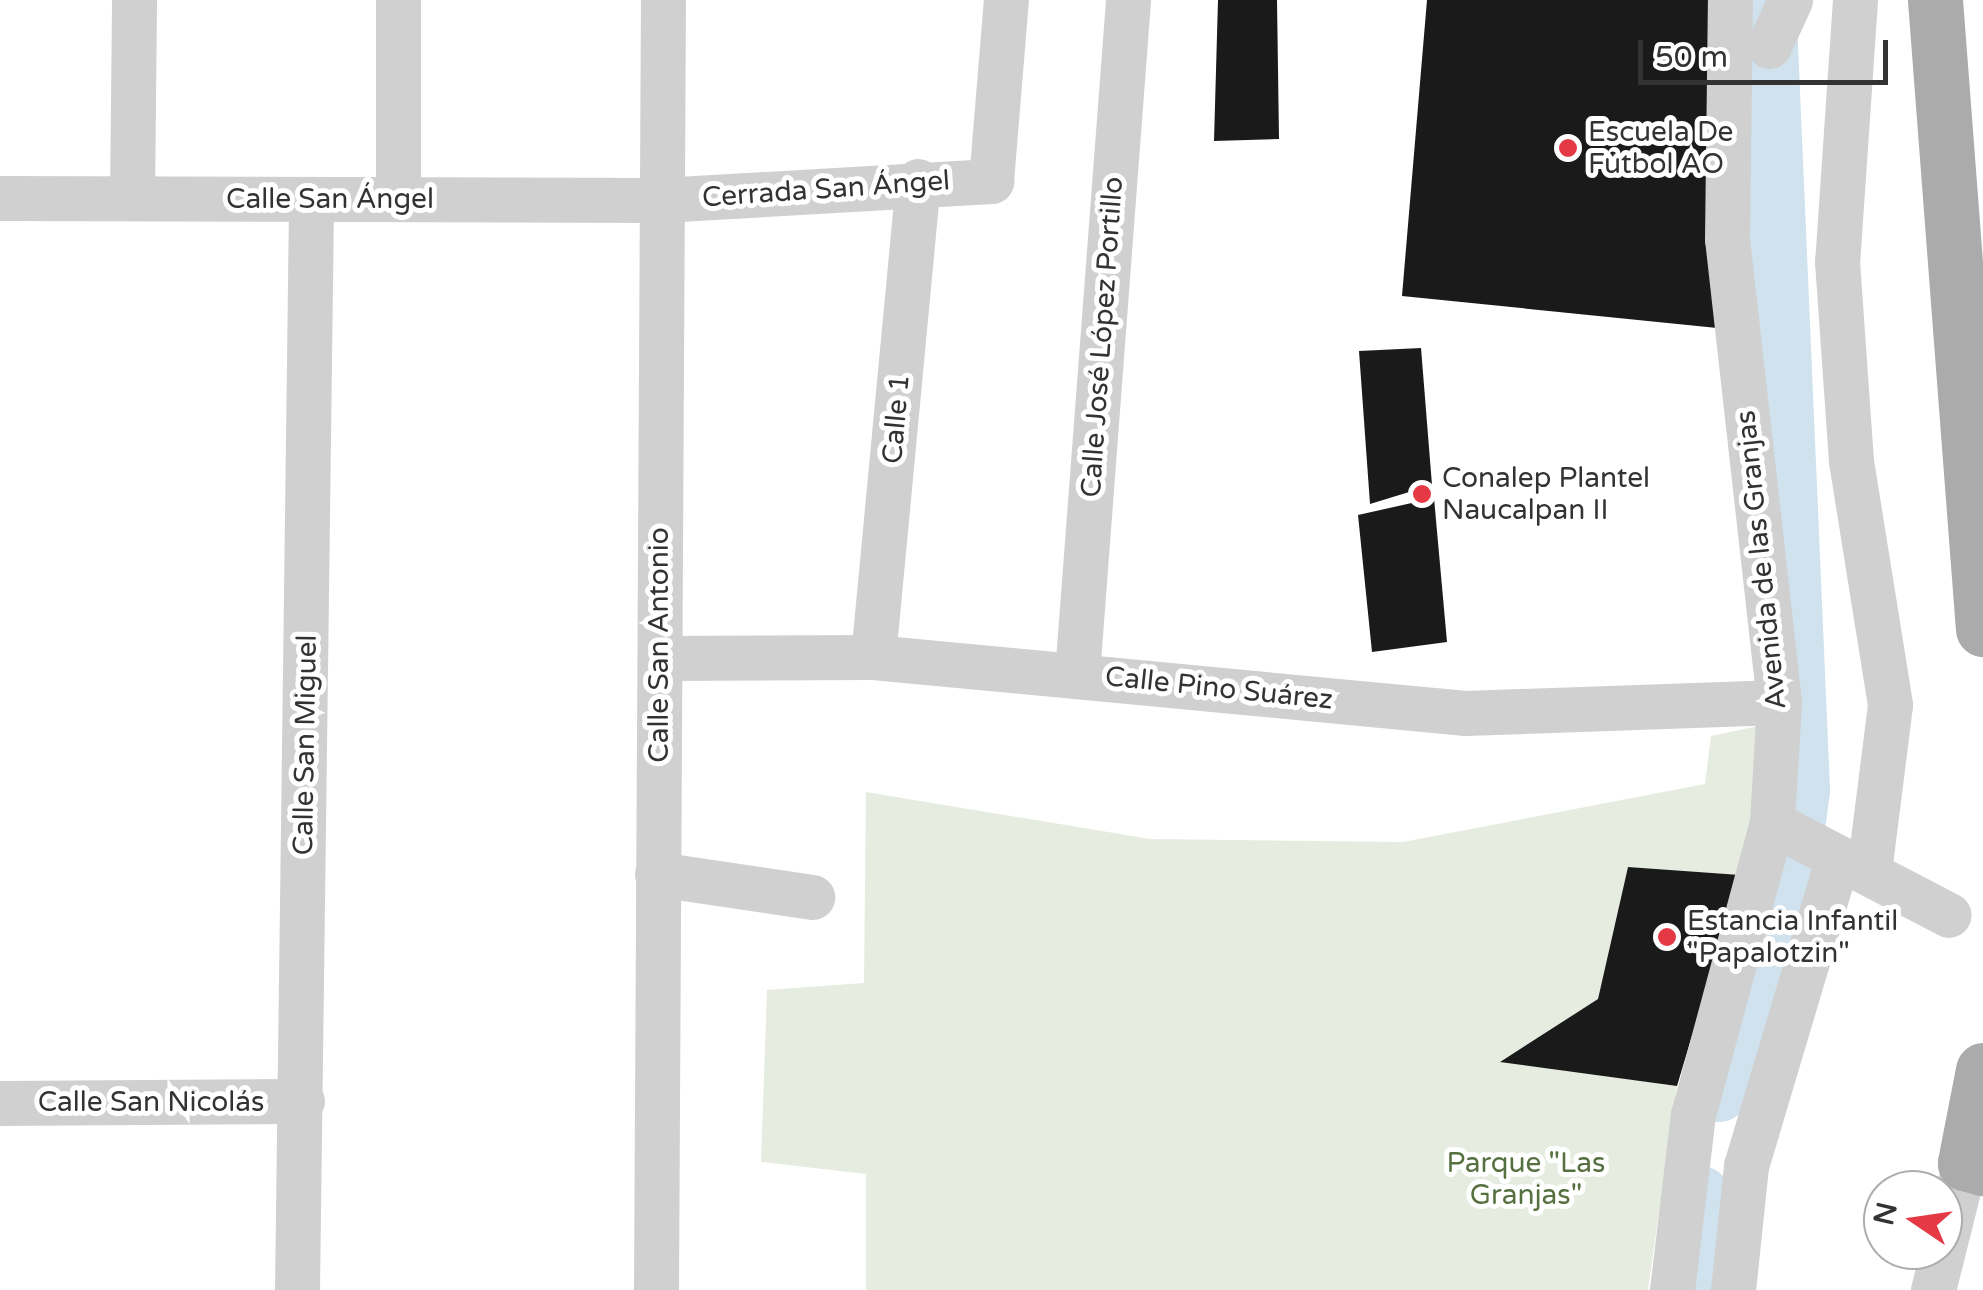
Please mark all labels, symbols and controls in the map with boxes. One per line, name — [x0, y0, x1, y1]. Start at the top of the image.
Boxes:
scale bar — [1643, 20, 1893, 82]
text: 50 m — [1655, 39, 1728, 76]
place label: Escuela De Fútbol AO — [1588, 115, 1733, 181]
marker: Escuela De Fútbol AO — [1557, 137, 1579, 159]
street label: Cerrada San Ángel — [701, 164, 951, 214]
street label: Calle José López Portillo — [1074, 175, 1130, 499]
street label: Calle San Ángel — [226, 182, 434, 216]
street label: Calle 1 — [875, 373, 917, 465]
street label: Avenida de las Granjas — [1729, 409, 1793, 711]
place label: Conalep Plantel Naucalpan II — [1442, 461, 1650, 527]
marker: Conalep Plantel Naucalpan II — [1411, 483, 1433, 505]
street label: Calle San Antonio — [642, 527, 676, 763]
street label: Calle San Miguel — [286, 634, 324, 856]
street label: Calle Pino Suárez — [1103, 659, 1335, 717]
place label: Estancia Infantil "Papalotzin" — [1687, 904, 1898, 970]
marker: Estancia Infantil "Papalotzin" — [1656, 926, 1678, 948]
street label: Calle San Nicolás — [38, 1085, 264, 1119]
park label: Parque "Las Granjas" — [1447, 1146, 1605, 1212]
north arrow — [1863, 1170, 1963, 1270]
text: N — [1867, 1199, 1905, 1228]

